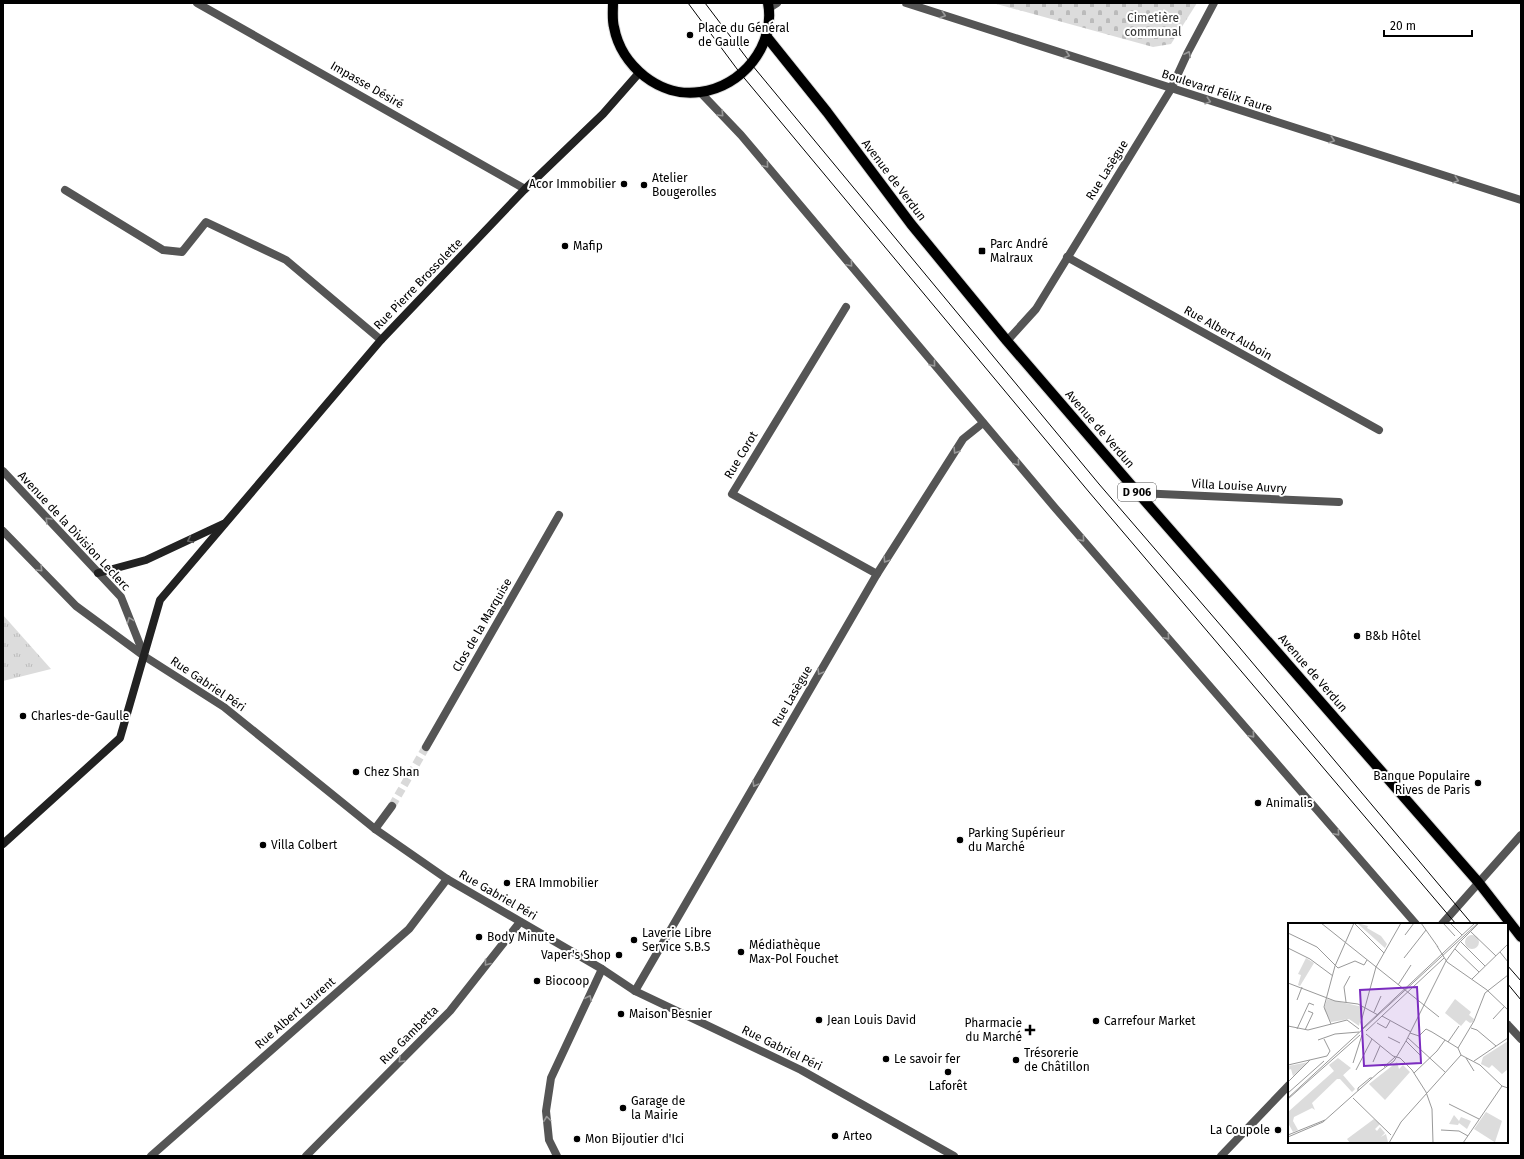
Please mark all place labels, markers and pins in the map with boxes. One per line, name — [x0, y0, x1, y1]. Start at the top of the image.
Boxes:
place label: Place du Général de Gaulle — [698, 21, 790, 49]
marker: Place du Général de Gaulle — [685, 30, 695, 40]
place label: Atelier Bougerolles — [652, 171, 717, 199]
place label: Acor Immobilier — [529, 177, 616, 191]
marker: Acor Immobilier — [619, 179, 629, 189]
marker: Atelier Bougerolles — [639, 180, 649, 190]
place label: Parc André Malraux — [990, 237, 1048, 265]
place label: Mafip — [573, 239, 603, 253]
marker: Mafip — [560, 241, 570, 251]
marker: Parc André Malraux — [977, 246, 987, 256]
place label: B&b Hôtel — [1365, 629, 1421, 643]
marker: B&b Hôtel — [1352, 631, 1362, 641]
place label: Charles-de-Gaulle — [31, 709, 129, 723]
marker: Charles-de-Gaulle — [18, 711, 28, 721]
place label: Chez Shan — [364, 765, 420, 779]
marker: Chez Shan — [351, 767, 361, 777]
place label: Banque Populaire Rives de Paris — [1373, 769, 1470, 797]
marker: Banque Populaire Rives de Paris — [1473, 778, 1483, 788]
place label: Animalis — [1266, 796, 1313, 810]
marker: Animalis — [1253, 798, 1263, 808]
place label: Parking Supérieur du Marché — [968, 826, 1065, 854]
marker: Parking Supérieur du Marché — [955, 835, 965, 845]
place label: Villa Colbert — [271, 838, 338, 852]
marker: Villa Colbert — [258, 840, 268, 850]
place label: ERA Immobilier — [515, 876, 599, 890]
marker: ERA Immobilier — [502, 878, 512, 888]
place label: Laverie Libre Service S.B.S — [642, 926, 712, 954]
place label: Body Minute — [487, 930, 555, 944]
marker: Body Minute — [474, 932, 484, 942]
marker: Laverie Libre Service S.B.S — [629, 935, 639, 945]
place label: Médiathèque Max-Pol Fouchet — [749, 938, 839, 966]
marker: Médiathèque Max-Pol Fouchet — [736, 947, 746, 957]
place label: Vaper's Shop — [541, 948, 611, 962]
marker: Vaper's Shop — [614, 950, 624, 960]
place label: Biocoop — [545, 974, 589, 988]
marker: Biocoop — [532, 976, 542, 986]
place label: Maison Besnier — [629, 1007, 712, 1021]
marker: Maison Besnier — [616, 1009, 626, 1019]
place label: Jean Louis David — [827, 1013, 916, 1027]
place label: Carrefour Market — [1104, 1014, 1196, 1028]
marker: Jean Louis David — [814, 1015, 824, 1025]
place label: Pharmacie du Marché — [965, 1016, 1022, 1044]
marker: Carrefour Market — [1091, 1016, 1101, 1026]
marker: Pharmacie du Marché — [1025, 1025, 1035, 1035]
place label: Trésorerie de Châtillon — [1024, 1046, 1090, 1074]
place label: Le savoir fer — [894, 1052, 961, 1066]
marker: Le savoir fer — [881, 1054, 891, 1064]
marker: Trésorerie de Châtillon — [1011, 1055, 1021, 1065]
marker: Laforêt — [943, 1067, 953, 1077]
place label: Laforêt — [929, 1079, 968, 1093]
place label: Garage de la Mairie — [631, 1094, 685, 1122]
marker: Garage de la Mairie — [618, 1103, 628, 1113]
place label: La Coupole — [1210, 1123, 1270, 1137]
marker: La Coupole — [1273, 1125, 1283, 1135]
place label: Arteo — [843, 1129, 872, 1143]
marker: Arteo — [830, 1131, 840, 1141]
place label: Mon Bijoutier d'Ici — [585, 1132, 684, 1146]
marker: Mon Bijoutier d'Ici — [572, 1134, 582, 1144]

